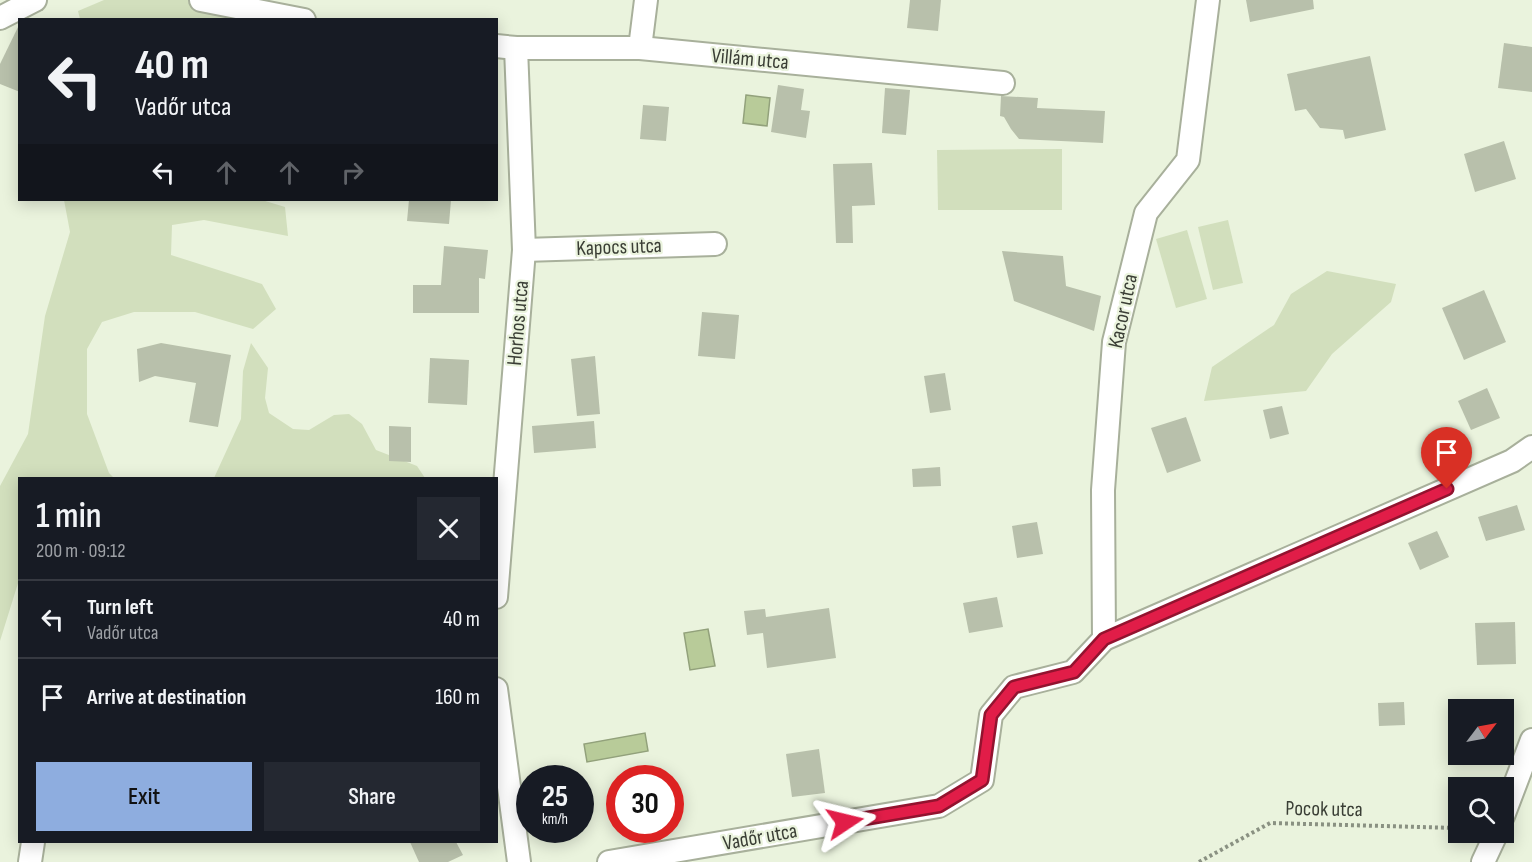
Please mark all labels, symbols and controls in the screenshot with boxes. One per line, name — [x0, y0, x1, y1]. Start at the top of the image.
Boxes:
text: 40 m — [135, 40, 209, 91]
icon: left — [36, 42, 114, 120]
street label: Villám utca — [710, 43, 790, 75]
text: Vadőr utca — [135, 91, 231, 123]
icon: left — [147, 156, 180, 189]
icon: ahead — [210, 156, 243, 189]
icon: ahead — [273, 156, 306, 189]
icon: right — [336, 156, 369, 189]
street label: Kapocs utca — [576, 233, 662, 261]
street label: Kacor utca — [1103, 272, 1143, 350]
street label: Horhos utca — [502, 279, 534, 367]
pin — [1421, 427, 1472, 489]
icon: arrive — [1430, 436, 1463, 469]
text: 1 min — [36, 495, 101, 538]
button: close — [417, 497, 480, 560]
text: 200 m · 09:12 — [36, 539, 125, 563]
text: Turn left — [87, 594, 153, 621]
icon: left — [36, 603, 69, 636]
text: 40 m — [443, 606, 480, 633]
text: Vadőr utca — [87, 621, 158, 645]
icon: arrive — [36, 681, 69, 714]
text: Arrive at destination — [87, 684, 246, 711]
text: 160 m — [435, 684, 480, 711]
north arrow — [1448, 699, 1514, 765]
map controls — [1448, 699, 1514, 843]
button: Exit — [36, 762, 252, 831]
button: Share — [264, 762, 480, 831]
speed limit sign: 30 — [606, 765, 684, 843]
button: search — [1448, 777, 1514, 843]
text: 25 — [542, 779, 568, 815]
position arrow — [813, 790, 877, 854]
street label: Pocok utca — [1285, 796, 1363, 822]
text: km/h — [542, 810, 568, 829]
street label: Vadőr utca — [721, 818, 799, 856]

